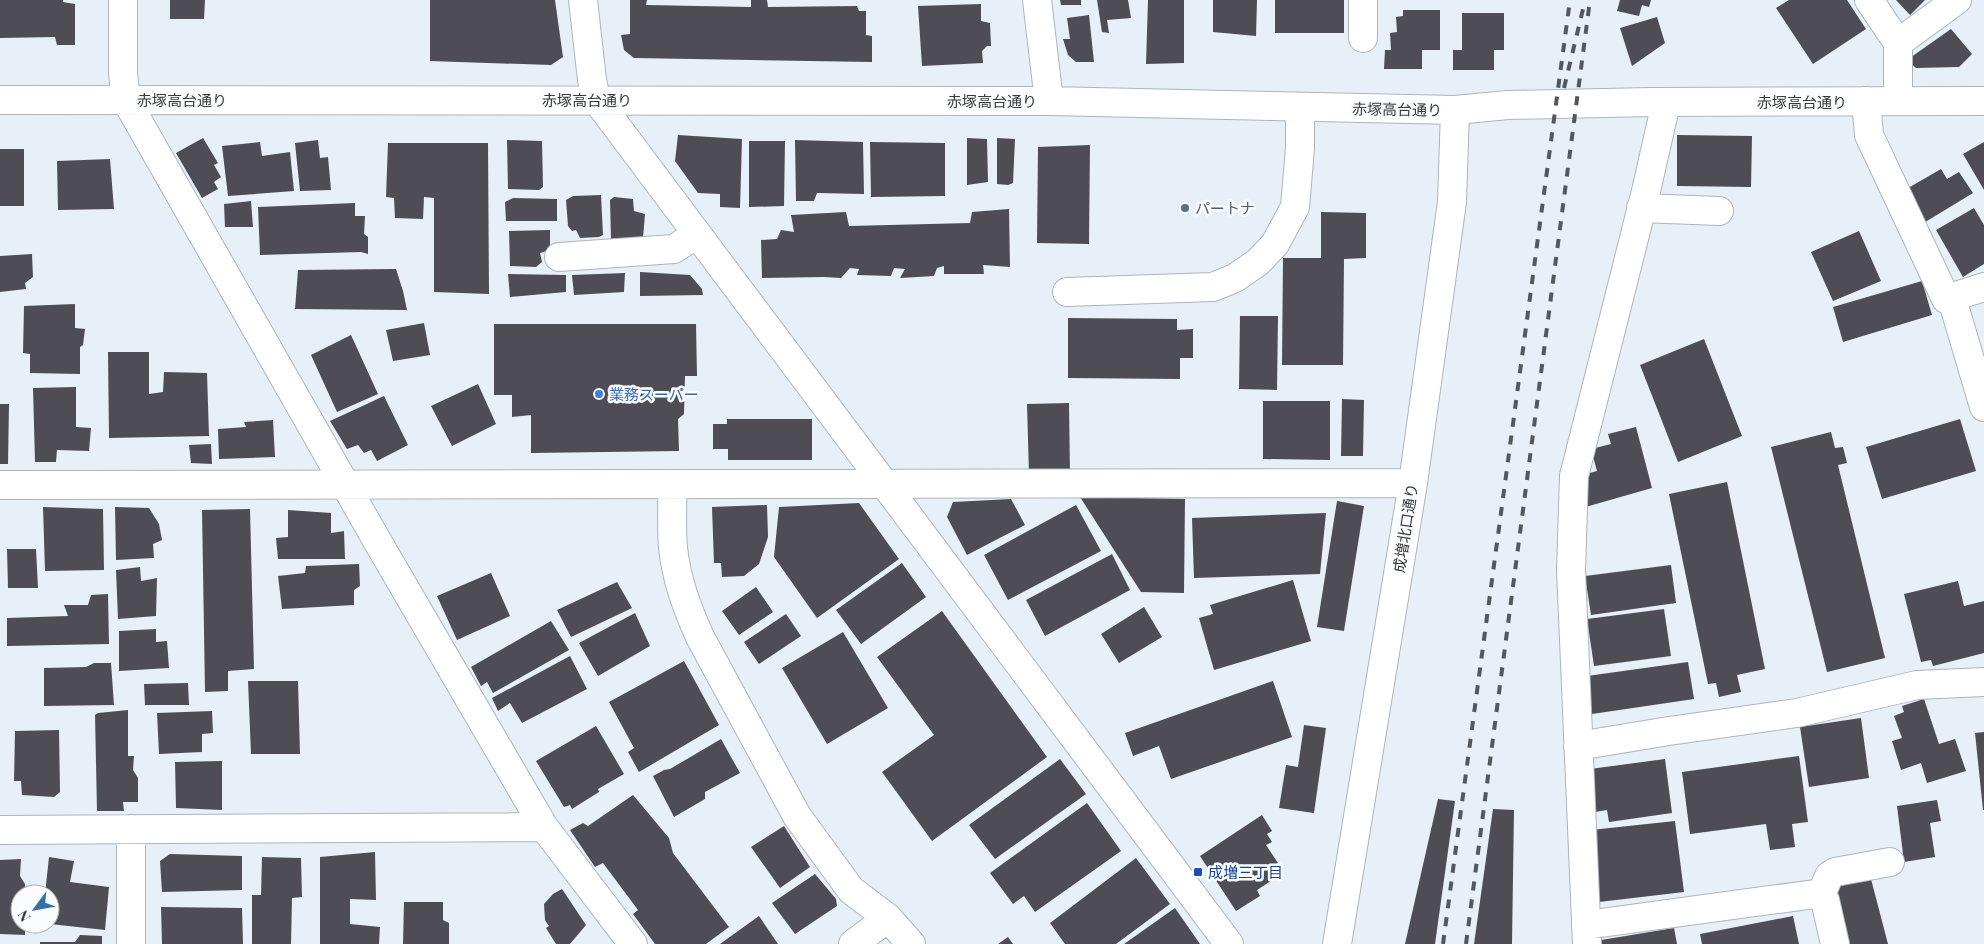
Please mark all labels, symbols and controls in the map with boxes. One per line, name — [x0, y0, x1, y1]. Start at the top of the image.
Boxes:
street label: 赤塚高台通り — [137, 90, 227, 110]
street label: 赤塚高台通り — [542, 90, 632, 110]
street label: 赤塚高台通り — [947, 91, 1037, 111]
street label: 赤塚高台通り — [1757, 92, 1847, 112]
street label: 赤塚高台通り — [1352, 98, 1442, 120]
place label: パートナ — [1195, 198, 1255, 218]
marker: パートナ — [1179, 202, 1191, 214]
place label: 業務スーパー — [609, 384, 699, 404]
marker: 業務スーパー — [593, 388, 605, 400]
street label: 成増北口通り — [1388, 482, 1422, 574]
place label: 成増三丁目 — [1208, 862, 1283, 882]
marker: 成増三丁目 — [1192, 866, 1204, 878]
north arrow — [10, 884, 60, 934]
text: N — [13, 907, 34, 925]

